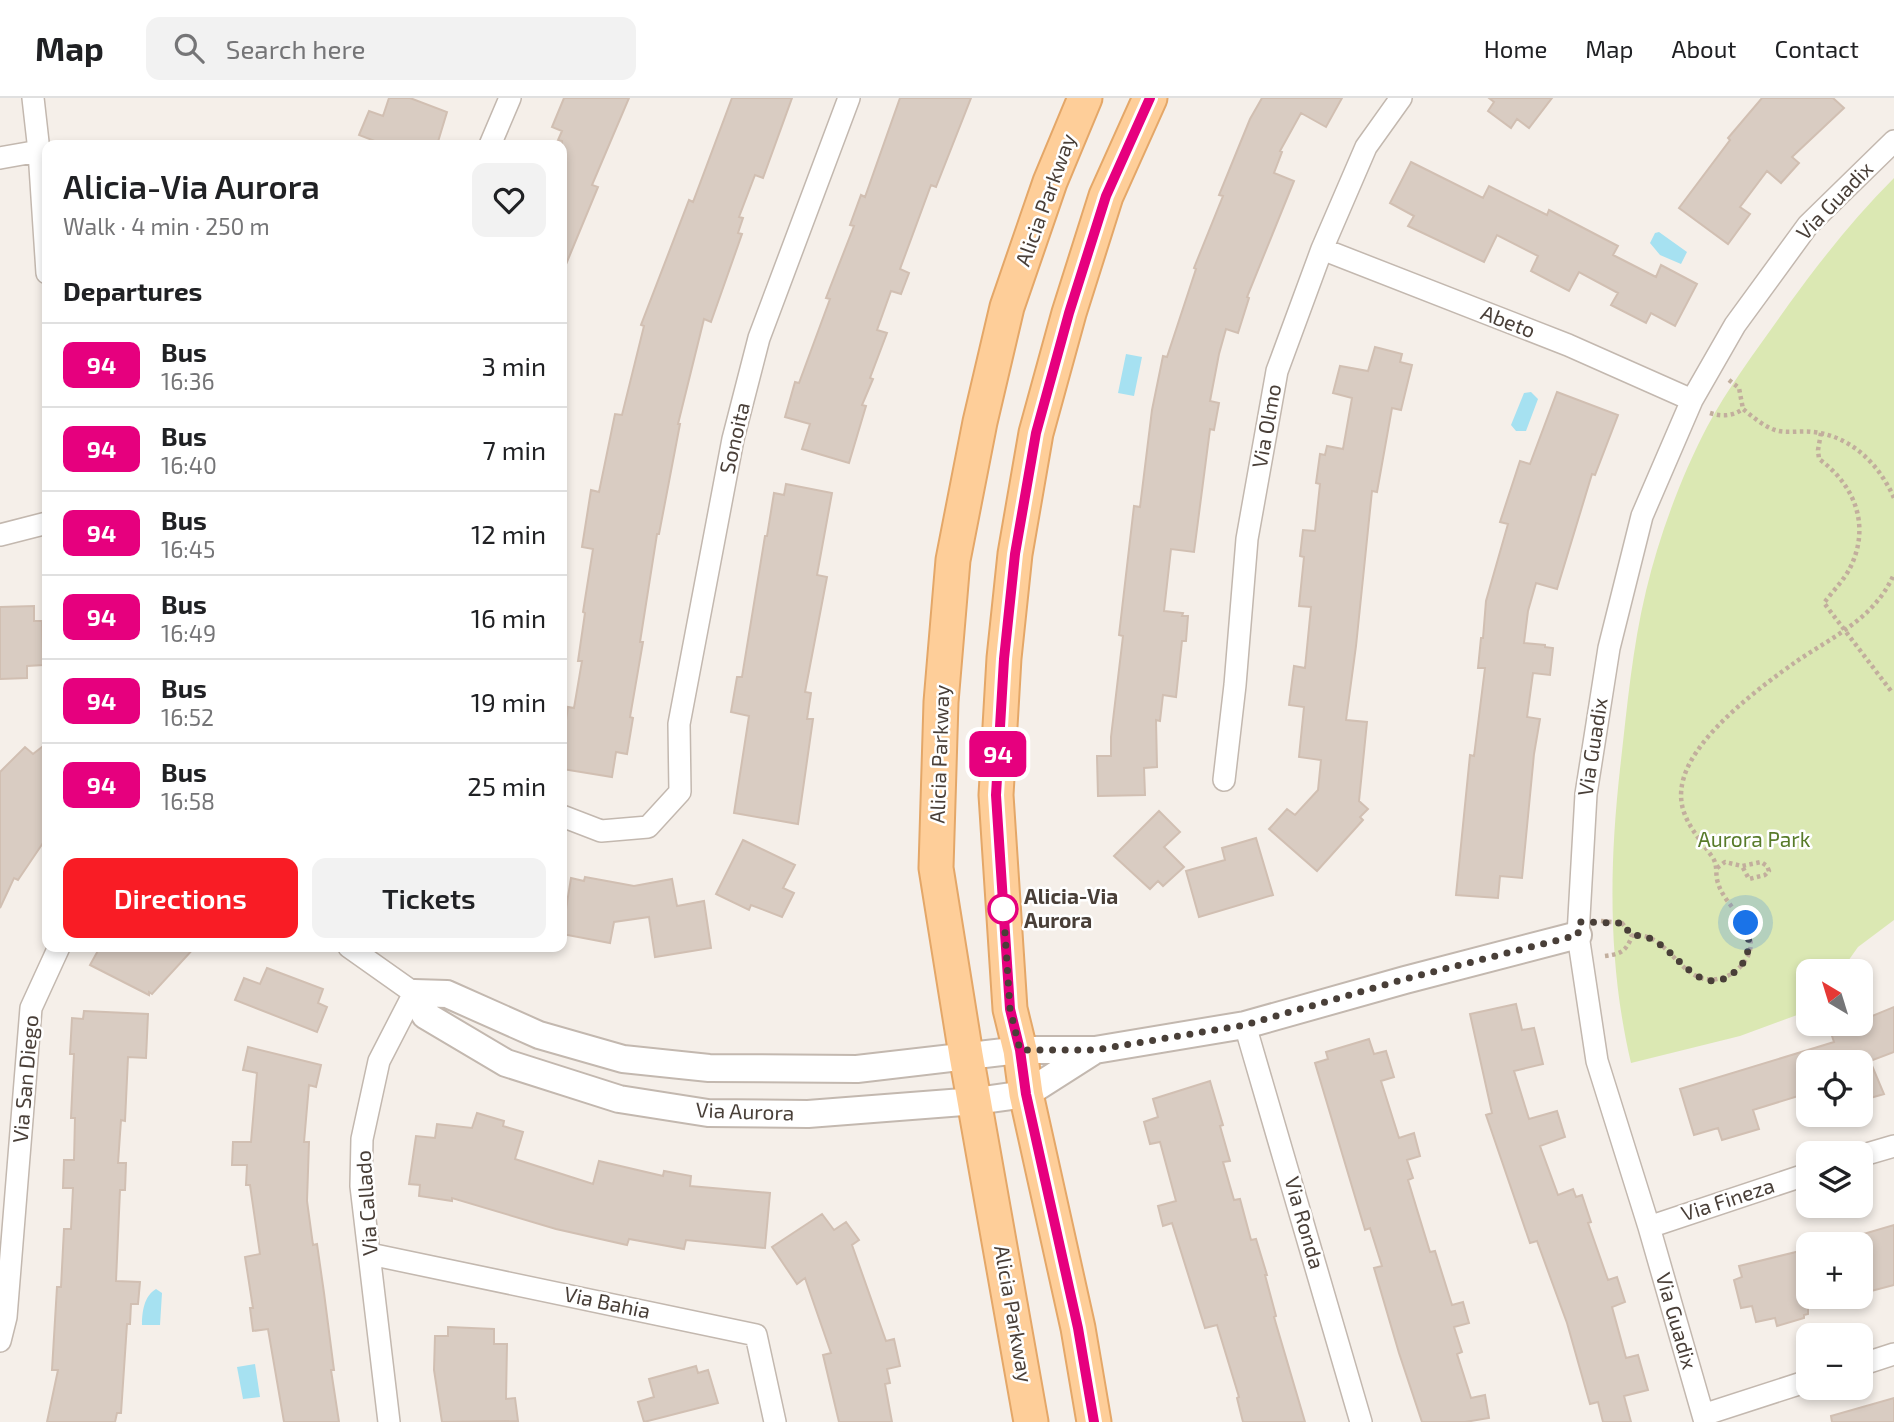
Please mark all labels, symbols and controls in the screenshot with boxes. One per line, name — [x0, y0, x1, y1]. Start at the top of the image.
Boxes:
search box — [146, 17, 636, 80]
text: Map — [35, 28, 104, 68]
icon: search — [170, 29, 208, 67]
text: Search here — [226, 33, 365, 64]
text: Home — [1484, 34, 1547, 63]
text: Map — [1585, 34, 1633, 63]
text: About — [1671, 34, 1737, 63]
text: Contact — [1775, 34, 1859, 63]
street label: Alicia Parkway — [1009, 130, 1080, 269]
street label: Via Guadix — [1790, 156, 1877, 244]
button: heart — [472, 163, 546, 237]
text: Alicia-Via Aurora — [63, 166, 320, 206]
text: Walk · 4 min · 250 m — [63, 212, 270, 240]
text: Departures — [63, 275, 202, 306]
street label: Abeto — [1478, 299, 1539, 342]
text: Bus — [161, 336, 207, 367]
text: 94 — [87, 350, 116, 379]
text: 3 min — [481, 350, 546, 381]
text: 16:36 — [161, 367, 215, 395]
street label: Via Olmo — [1246, 382, 1285, 470]
street label: Sonoita — [713, 399, 754, 476]
text: Bus — [161, 420, 207, 451]
text: 94 — [87, 434, 116, 463]
text: 7 min — [483, 434, 546, 465]
text: 16:40 — [161, 451, 217, 479]
text: Bus — [161, 504, 207, 535]
text: 94 — [87, 518, 116, 547]
text: 12 min — [471, 518, 546, 549]
text: 16:45 — [161, 535, 215, 563]
text: Bus — [161, 588, 207, 619]
text: 94 — [87, 602, 116, 631]
text: 16 min — [471, 602, 546, 633]
text: 16:49 — [161, 619, 216, 647]
text: Bus — [161, 672, 207, 703]
street label: Alicia Parkway — [924, 684, 953, 824]
text: 94 — [87, 686, 116, 715]
text: 19 min — [471, 686, 546, 717]
street label: Via Guadix — [1571, 696, 1612, 798]
text: 16:52 — [161, 703, 214, 731]
line badge: 94 — [967, 731, 1030, 777]
text: 94 — [983, 739, 1013, 768]
text: Bus — [161, 756, 207, 787]
text: 94 — [87, 770, 116, 799]
text: 25 min — [467, 770, 546, 801]
text: 16:58 — [161, 787, 215, 815]
park label: Aurora Park — [1698, 826, 1811, 851]
button: Directions — [63, 858, 298, 938]
button: Tickets — [312, 858, 546, 938]
place label: Alicia-Via Aurora — [1024, 883, 1118, 932]
marker: Alicia-Via Aurora — [988, 894, 1018, 924]
your location — [1728, 905, 1763, 940]
north arrow — [1796, 959, 1872, 1036]
map controls — [1796, 959, 1873, 1400]
street label: Via San Diego — [6, 1014, 43, 1144]
button: locate — [1796, 1050, 1873, 1127]
street label: Via Aurora — [695, 1096, 795, 1125]
button: layers — [1796, 1141, 1873, 1218]
street label: Via Callado — [349, 1150, 382, 1257]
street label: Via Fineza — [1678, 1172, 1777, 1225]
street label: Via Ronda — [1280, 1174, 1331, 1272]
button: + — [1796, 1232, 1873, 1309]
street label: Alicia Parkway — [990, 1243, 1039, 1384]
street label: Via Guadix — [1652, 1269, 1703, 1372]
street label: Via Bahia — [562, 1280, 653, 1323]
button: − — [1796, 1323, 1873, 1400]

